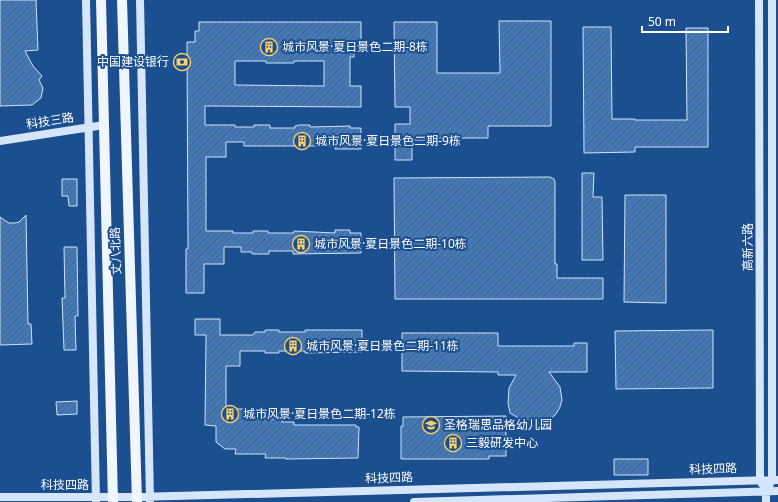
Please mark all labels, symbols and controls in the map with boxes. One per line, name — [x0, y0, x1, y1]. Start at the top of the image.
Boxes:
scale bar — [642, 8, 728, 34]
text: 50 m — [648, 13, 676, 30]
building icon: 城市风景·夏日景色二期-8栋 — [259, 37, 279, 57]
place label: 城市风景·夏日景色二期-8栋 — [282, 38, 428, 55]
bank icon: 中国建设银行 — [172, 52, 192, 72]
place label: 中国建设银行 — [97, 53, 169, 70]
street label: 科技三路 — [25, 108, 75, 133]
building icon: 城市风景·夏日景色二期-9栋 — [292, 131, 312, 151]
place label: 城市风景·夏日景色二期-9栋 — [315, 132, 461, 149]
street label: 高新六路 — [739, 223, 756, 271]
street label: 丈八北路 — [106, 227, 125, 275]
building icon: 城市风景·夏日景色二期-10栋 — [291, 234, 311, 254]
place label: 城市风景·夏日景色二期-10栋 — [314, 235, 467, 252]
building icon: 城市风景·夏日景色二期-11栋 — [283, 336, 303, 356]
place label: 城市风景·夏日景色二期-11栋 — [306, 337, 459, 354]
building icon: 城市风景·夏日景色二期-12栋 — [220, 404, 240, 424]
place label: 城市风景·夏日景色二期-12栋 — [243, 405, 396, 422]
school or university icon: 圣格瑞思品格幼儿园 — [421, 415, 441, 435]
place label: 圣格瑞思品格幼儿园 — [444, 416, 552, 433]
building icon: 三毅研发中心 — [443, 433, 463, 453]
place label: 三毅研发中心 — [466, 434, 538, 451]
street label: 科技四路 — [689, 459, 737, 478]
street label: 科技四路 — [365, 468, 413, 487]
street label: 科技四路 — [41, 476, 89, 493]

